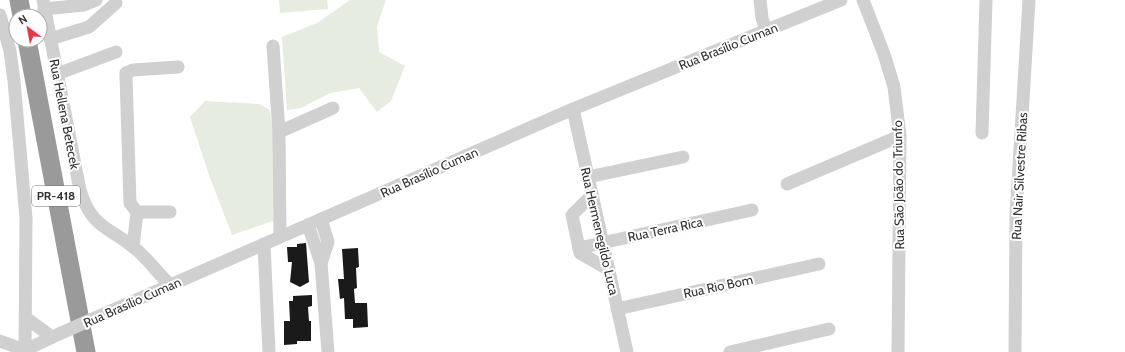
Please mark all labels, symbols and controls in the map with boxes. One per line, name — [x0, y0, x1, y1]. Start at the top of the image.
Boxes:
north arrow — [8, 8, 48, 48]
text: N — [16, 12, 30, 28]
street label: Rua Brasílio Cuman — [676, 19, 780, 73]
street label: Rua Hellena Betecek — [46, 57, 84, 171]
street label: Rua Nair Silvestre Ribas — [1008, 111, 1030, 240]
street label: Rua São João do Triunfo — [889, 120, 907, 250]
street label: Rua Brasílio Cuman — [378, 143, 480, 201]
street label: Rua Hermenegildo Luca — [578, 166, 623, 297]
road number: PR-418 — [32, 186, 80, 206]
street label: Rua Terra Rica — [626, 213, 705, 245]
street label: Rua Rio Bom — [682, 271, 754, 301]
street label: Rua Brasílio Cuman — [81, 273, 183, 331]

